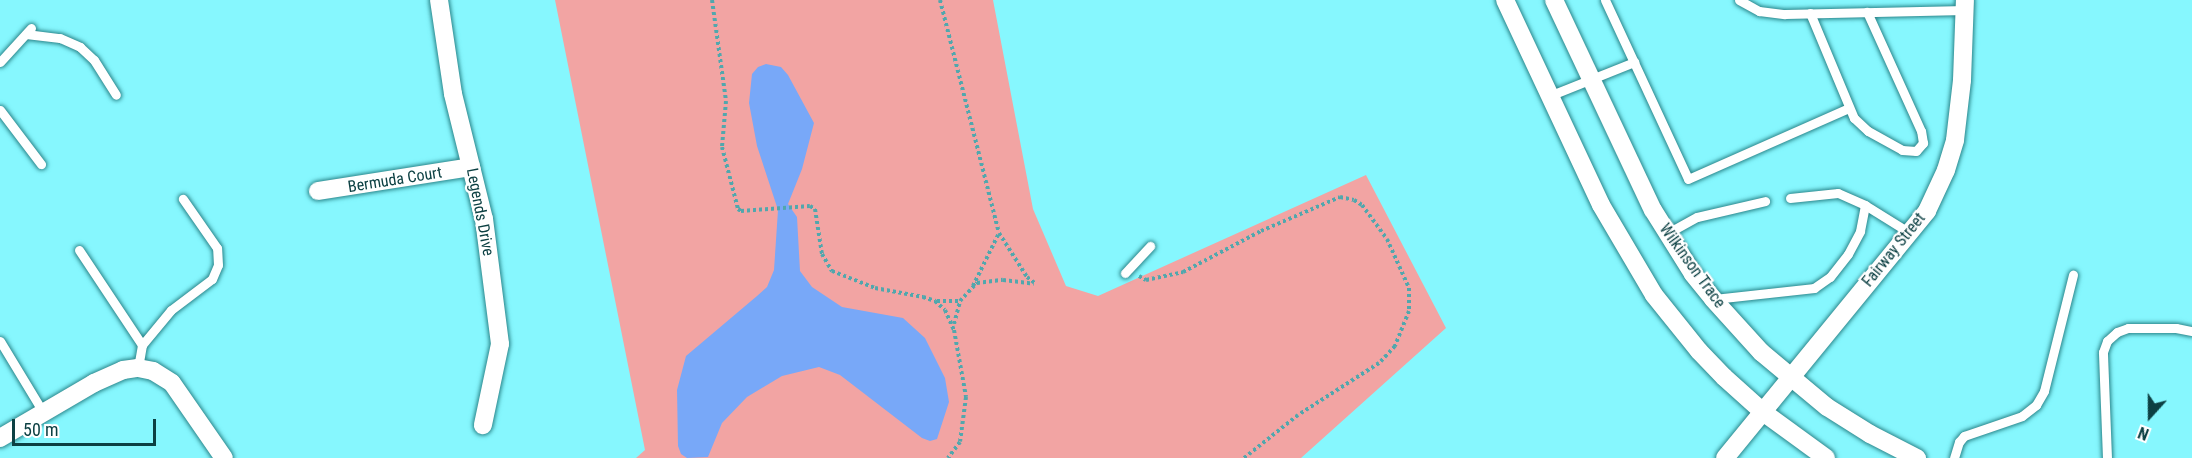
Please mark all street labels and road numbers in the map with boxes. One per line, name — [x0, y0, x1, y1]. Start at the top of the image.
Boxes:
street label: Bermuda Court — [347, 163, 443, 197]
street label: Legends Drive — [462, 166, 498, 258]
street label: Fairway Street — [1858, 209, 1930, 291]
street label: Wilkinson Trace — [1655, 220, 1729, 312]

